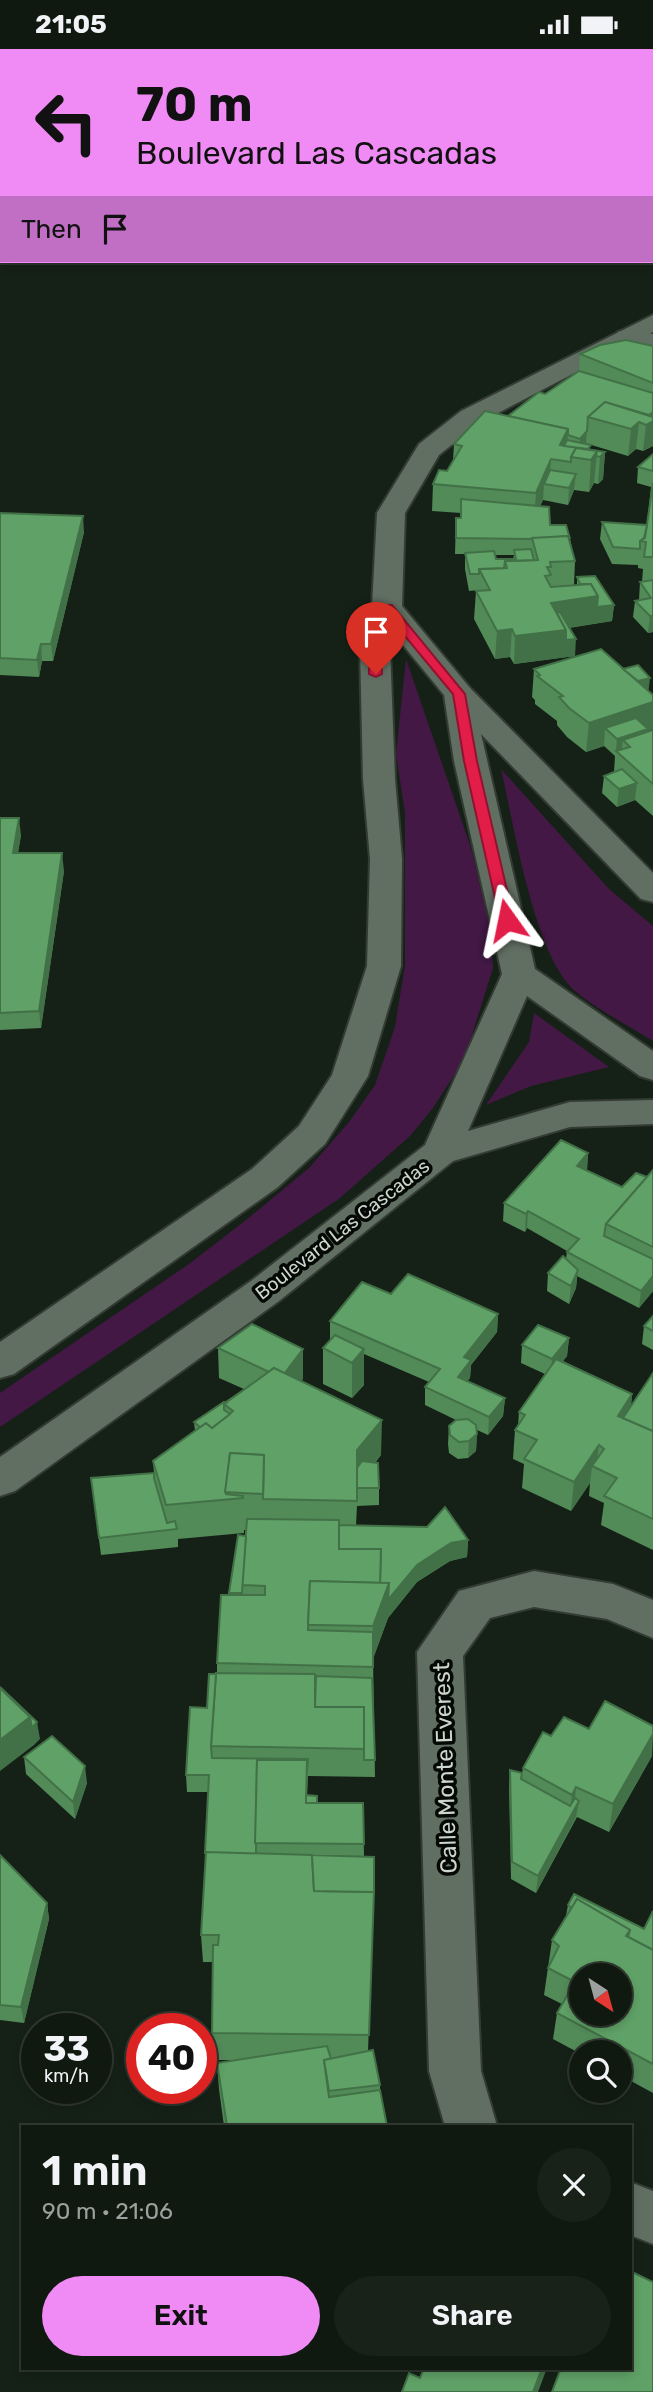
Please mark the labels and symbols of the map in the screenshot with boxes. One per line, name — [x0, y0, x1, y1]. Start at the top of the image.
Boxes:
pin — [346, 602, 406, 674]
position arrow — [470, 883, 544, 957]
street label: Boulevard Las Cascadas — [251, 1154, 434, 1304]
street label: Calle Monte Everest — [427, 1662, 463, 1874]
north arrow — [569, 1963, 632, 2027]
speed limit sign: 40 — [126, 2013, 217, 2104]

